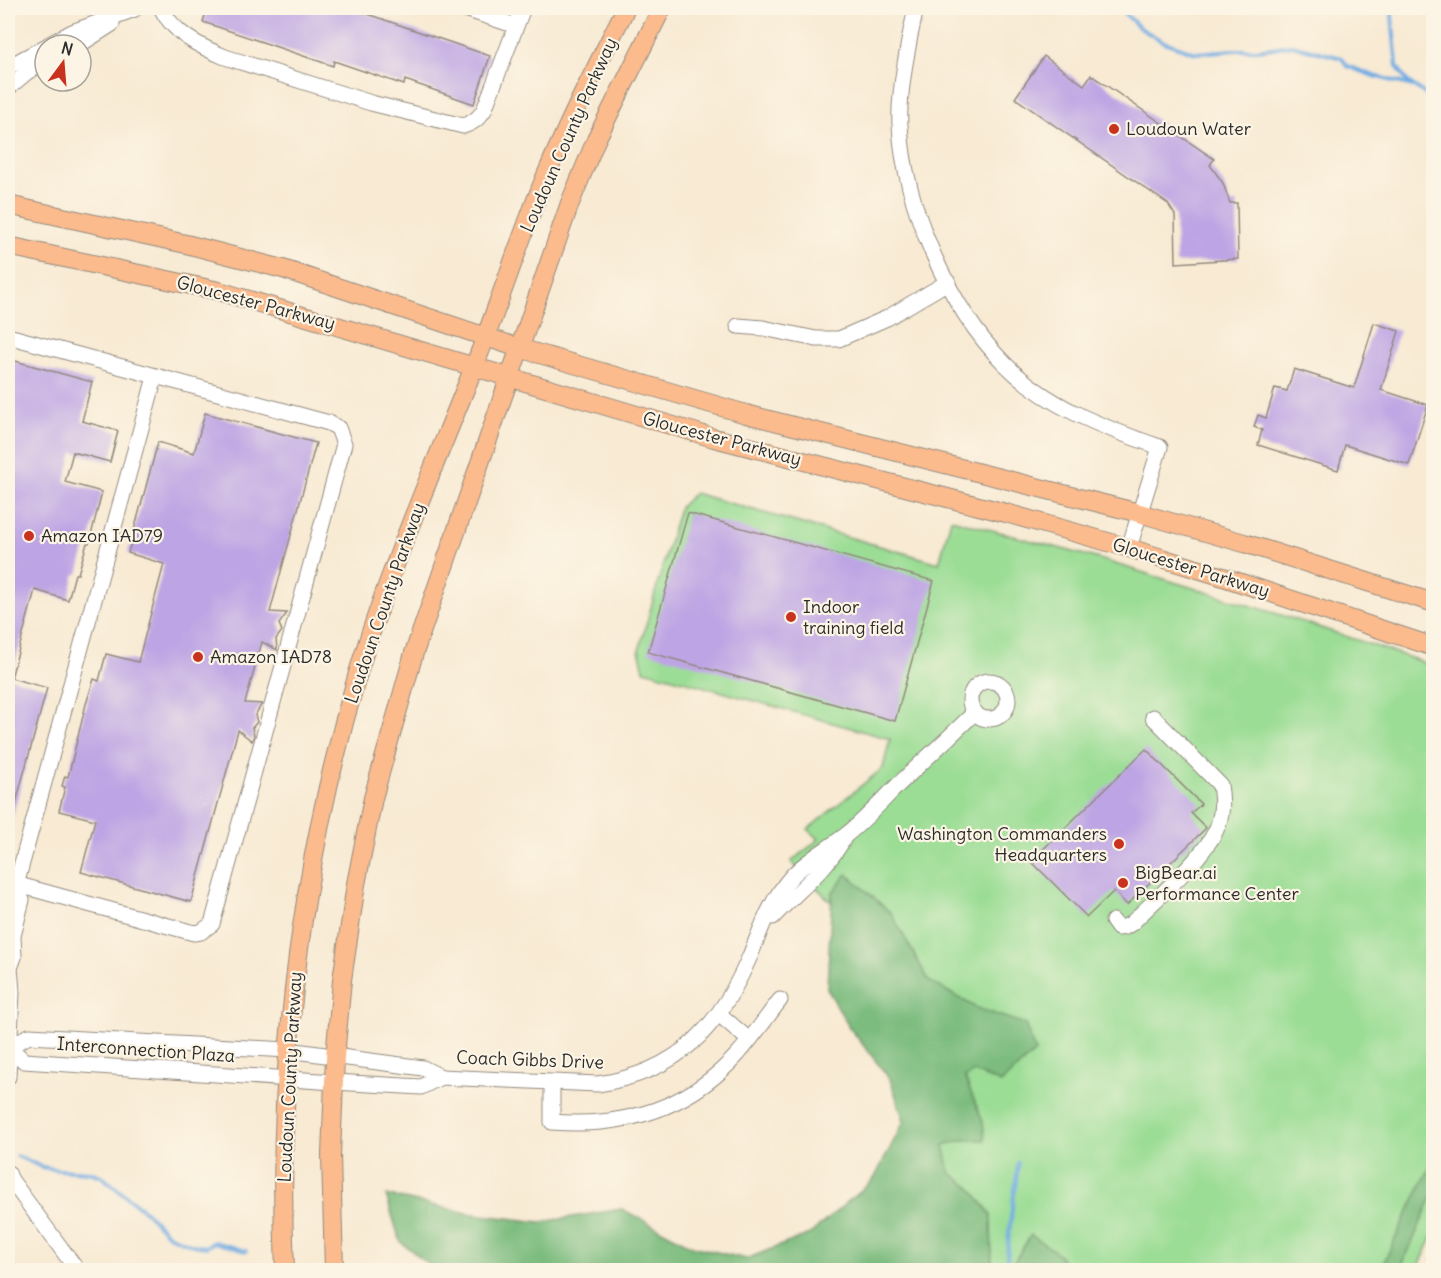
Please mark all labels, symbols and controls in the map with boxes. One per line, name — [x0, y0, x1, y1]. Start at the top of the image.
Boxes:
north arrow — [33, 33, 93, 93]
street label: Loudoun County Parkway — [515, 34, 622, 236]
text: N — [59, 37, 75, 60]
place label: Loudoun Water — [1126, 117, 1252, 140]
marker: Loudoun Water — [1107, 122, 1121, 136]
street label: Gloucester Parkway — [174, 270, 338, 335]
street label: Gloucester Parkway — [640, 406, 804, 471]
street label: Loudoun County Parkway — [339, 499, 430, 706]
place label: Amazon IAD79 — [41, 524, 163, 547]
marker: Amazon IAD79 — [22, 529, 36, 543]
street label: Gloucester Parkway — [1110, 533, 1273, 602]
place label: Indoor training field — [803, 595, 904, 639]
marker: Indoor training field — [784, 610, 798, 624]
place label: Amazon IAD78 — [210, 645, 332, 668]
marker: Amazon IAD78 — [191, 650, 205, 664]
place label: Washington Commanders Headquarters — [897, 822, 1107, 866]
marker: Washington Commanders Headquarters — [1112, 837, 1126, 851]
place label: BigBear.ai Performance Center — [1135, 861, 1300, 905]
marker: BigBear.ai Performance Center — [1116, 876, 1130, 890]
street label: Loudoun County Parkway — [272, 971, 307, 1183]
street label: Interconnection Plaza — [56, 1032, 236, 1067]
street label: Coach Gibbs Drive — [456, 1045, 604, 1074]

